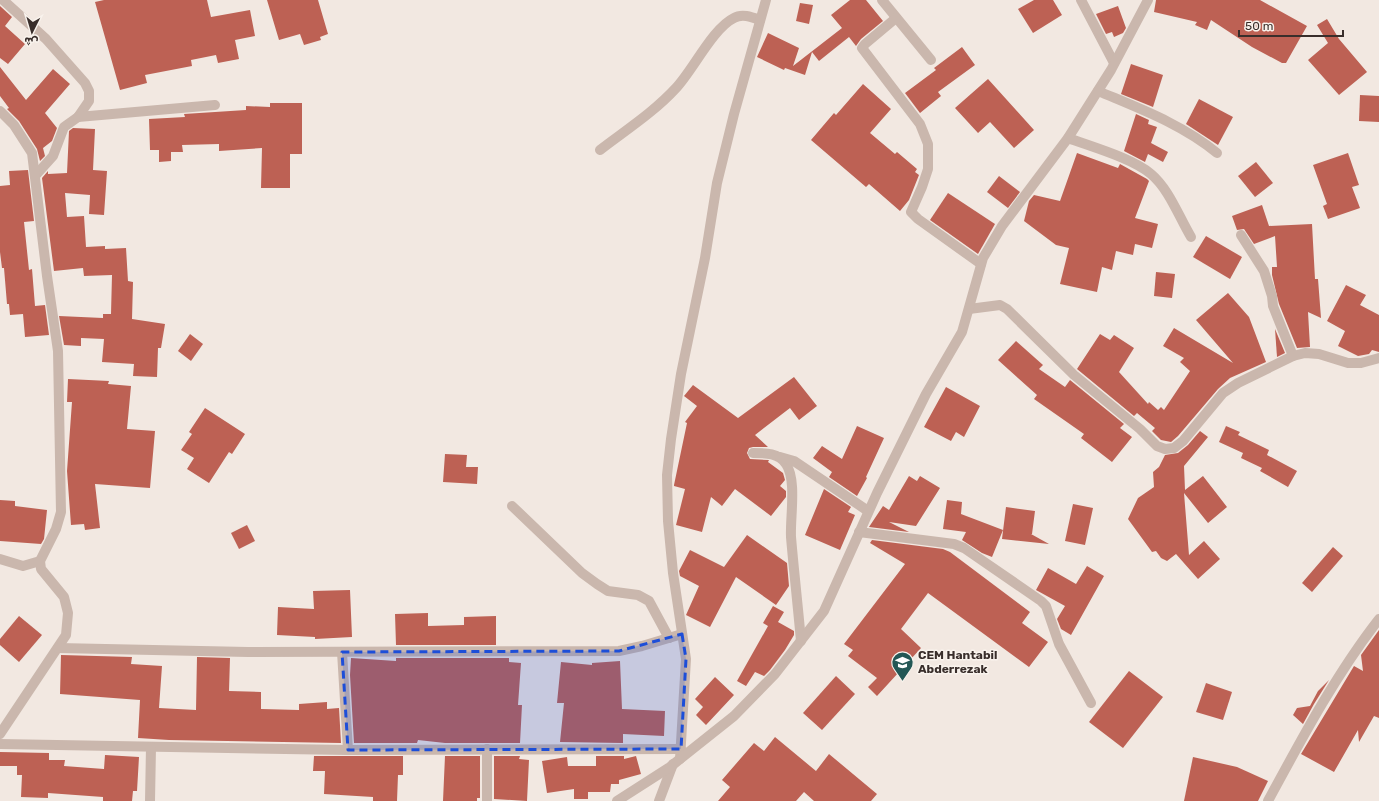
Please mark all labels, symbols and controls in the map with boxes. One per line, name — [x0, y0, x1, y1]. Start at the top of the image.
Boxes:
north arrow — [12, 12, 52, 52]
scale bar — [1239, 12, 1343, 38]
text: 50 m — [1245, 19, 1273, 33]
text: ش — [24, 34, 39, 49]
place label: CEM Hantabil Abderrezak — [918, 648, 997, 676]
school or university icon: CEM Hantabil Abderrezak — [889, 649, 915, 682]

